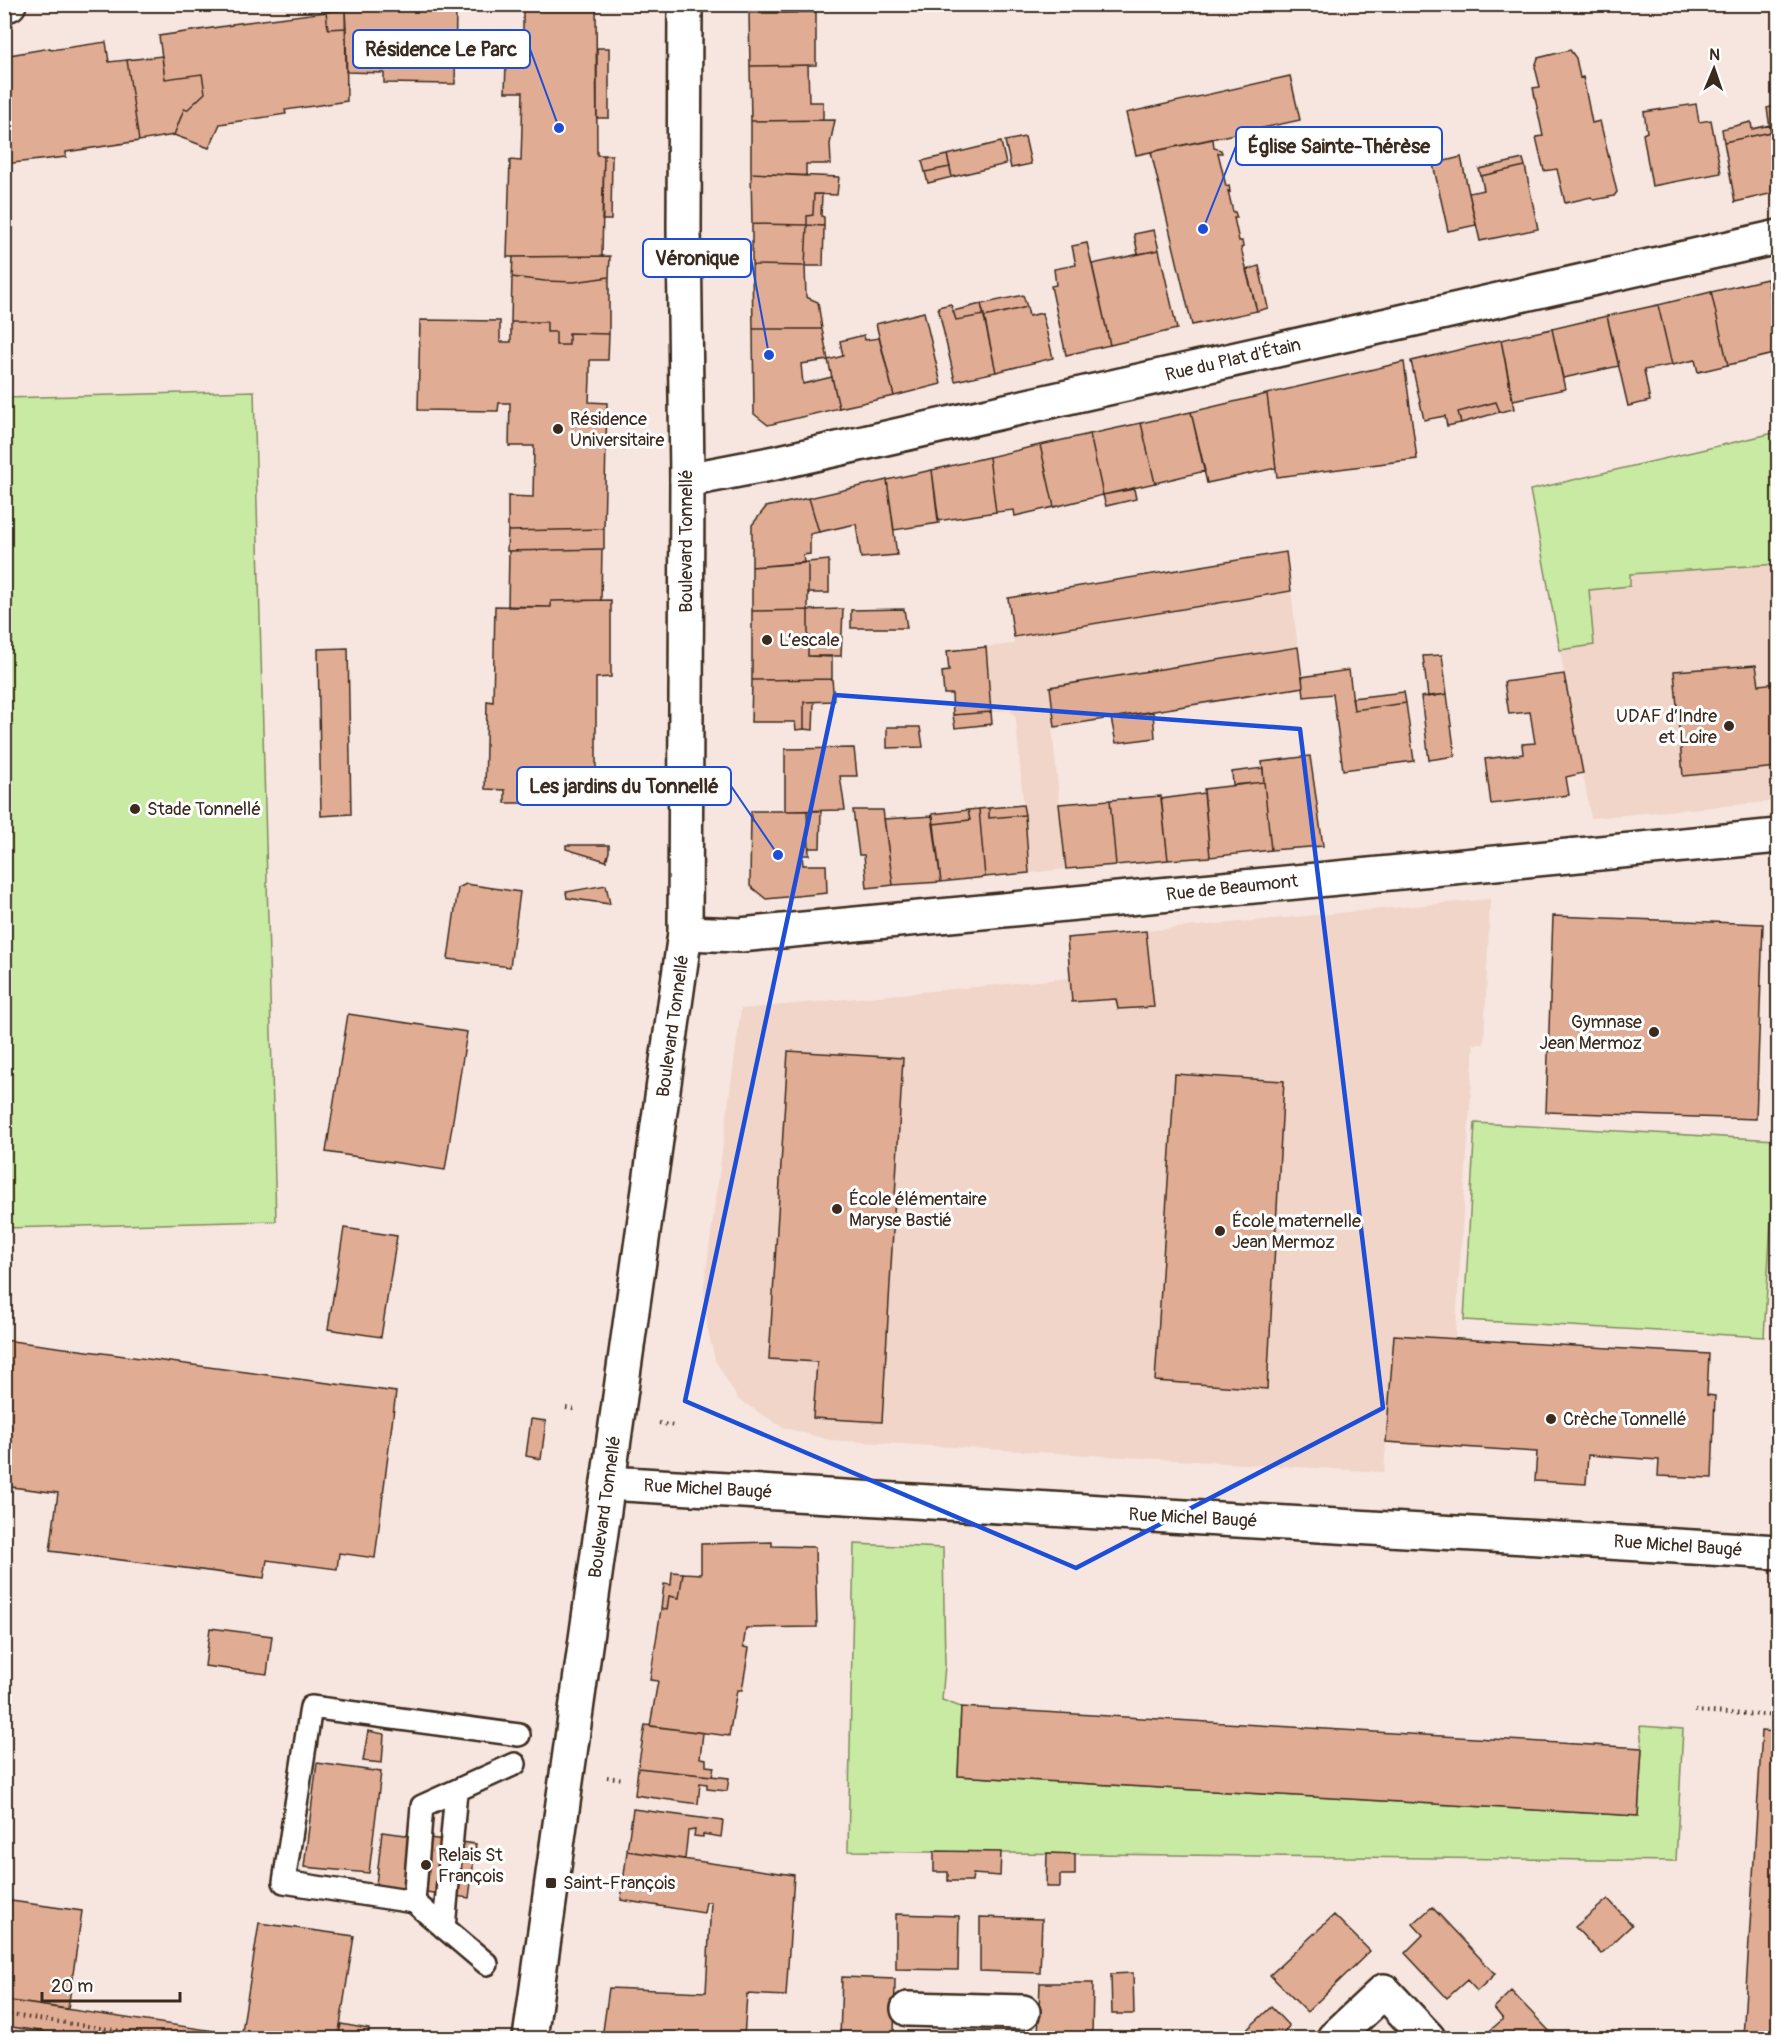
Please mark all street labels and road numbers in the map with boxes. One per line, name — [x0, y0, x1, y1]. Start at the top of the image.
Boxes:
street label: Rue du Plat d'Étain — [1163, 333, 1303, 387]
street label: Boulevard Tonnellé — [675, 469, 698, 613]
street label: Rue de Beaumont — [1165, 870, 1300, 906]
street label: Boulevard Tonnellé — [652, 953, 694, 1099]
street label: Boulevard Tonnellé — [584, 1434, 626, 1580]
street label: Rue Michel Baugé — [643, 1474, 773, 1504]
street label: Rue Michel Baugé — [1128, 1503, 1258, 1533]
street label: Rue Michel Baugé — [1613, 1530, 1743, 1562]

